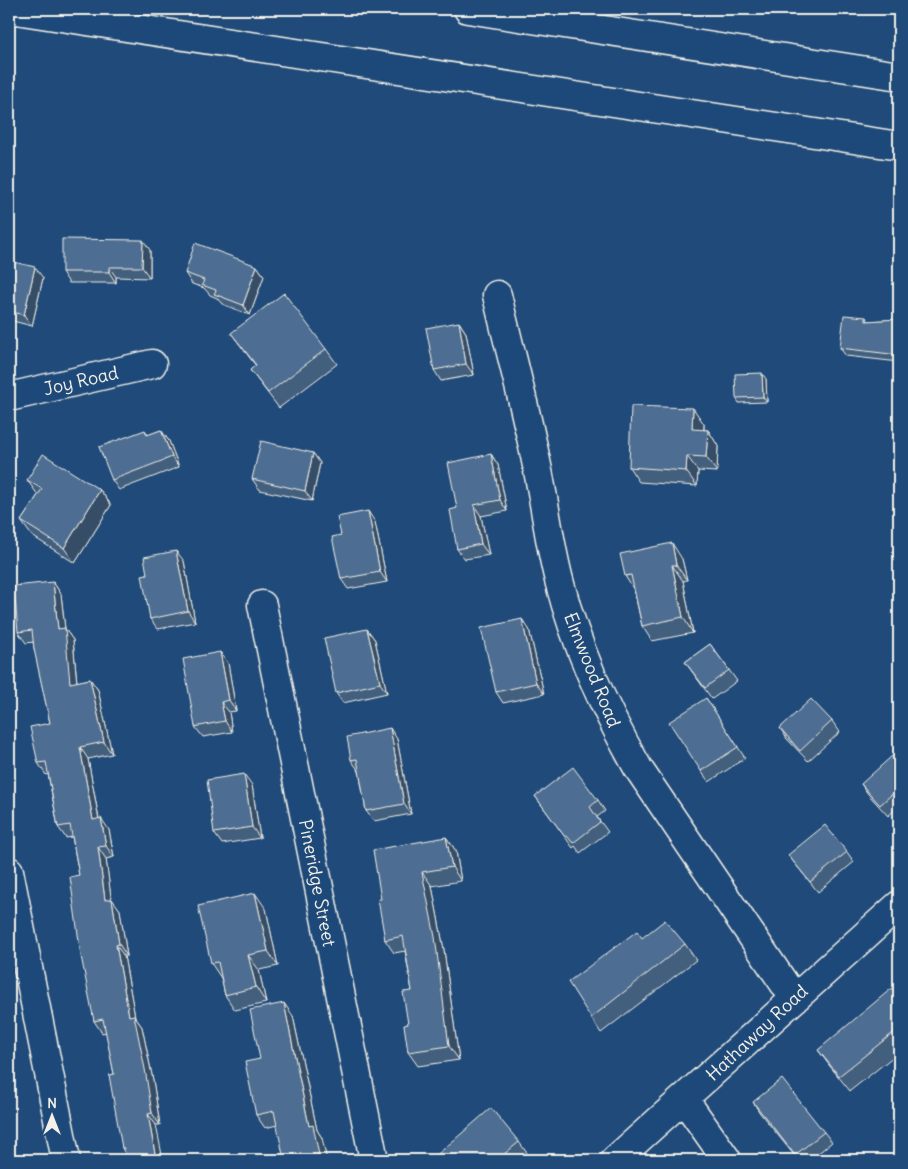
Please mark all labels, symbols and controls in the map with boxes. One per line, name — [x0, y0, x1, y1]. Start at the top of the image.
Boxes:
street label: Joy Road — [41, 361, 121, 400]
street label: Elmwood Road — [559, 609, 626, 731]
street label: Pineridge Street — [294, 817, 341, 948]
street label: Hathaway Road — [701, 979, 813, 1086]
north arrow — [28, 1092, 78, 1142]
text: N — [47, 1094, 57, 1112]

